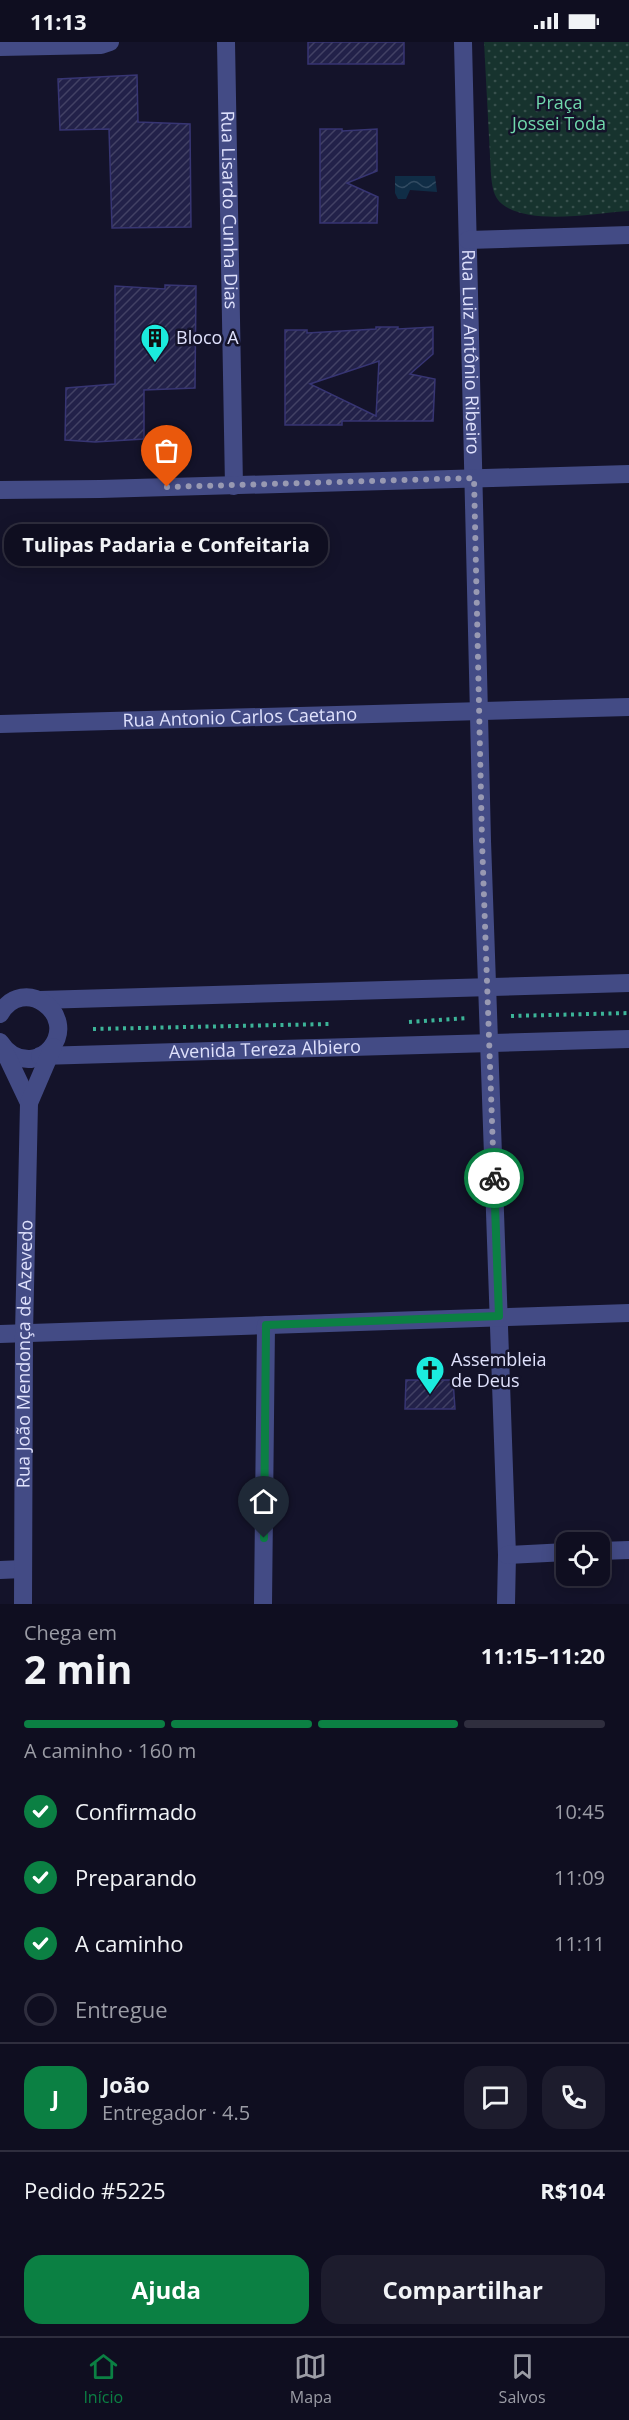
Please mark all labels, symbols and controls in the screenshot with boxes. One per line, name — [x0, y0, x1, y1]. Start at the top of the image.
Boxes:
text: 11:13 — [30, 6, 87, 36]
park label: Praça Jossei Toda — [510, 90, 606, 135]
street label: Rua Lisardo Cunha Dias — [216, 110, 244, 309]
street label: Rua Luiz Antônio Ribeiro — [457, 249, 486, 455]
building icon: Bloco A — [139, 322, 171, 364]
place label: Bloco A — [176, 325, 239, 349]
pin — [141, 425, 192, 487]
icon: bag — [150, 434, 183, 467]
callout: Tulipas Padaria e Confeitaria — [5, 523, 329, 565]
text: Tulipas Padaria e Confeitaria — [22, 531, 310, 558]
street label: Rua Antonio Carlos Caetano — [122, 701, 358, 732]
street label: Avenida Tereza Albiero — [168, 1034, 361, 1063]
courier — [464, 1148, 524, 1208]
icon: bike — [478, 1162, 511, 1195]
street label: Rua João Mendonça de Azevedo — [10, 1220, 37, 1488]
place label: Assembleia de Deus — [451, 1347, 547, 1392]
church icon: Assembleia de Deus — [414, 1354, 446, 1396]
pin — [238, 1476, 289, 1538]
icon: home — [247, 1485, 280, 1518]
map controls — [556, 1532, 610, 1586]
button: locate — [556, 1532, 610, 1586]
text: Chega em — [24, 1619, 117, 1646]
text: 11:15–11:20 — [481, 1640, 605, 1670]
text: 2 min — [24, 1642, 132, 1695]
text: A caminho · 160 m — [24, 1737, 196, 1764]
icon: check — [24, 1795, 57, 1828]
text: Confirmado — [75, 1796, 197, 1826]
text: 10:45 — [554, 1798, 605, 1825]
icon: check — [24, 1861, 57, 1894]
text: Preparando — [75, 1862, 197, 1892]
text: 11:09 — [554, 1864, 605, 1891]
icon: check — [24, 1927, 57, 1960]
text: A caminho — [75, 1928, 184, 1958]
text: 11:11 — [554, 1930, 605, 1957]
text: Entregue — [75, 1994, 168, 2024]
button: chat — [464, 2066, 527, 2129]
button: phone — [542, 2066, 605, 2129]
text: João — [102, 2069, 150, 2099]
text: J — [52, 2082, 59, 2112]
text: Entregador · 4.5 — [102, 2099, 250, 2126]
text: Pedido #5225 — [24, 2175, 166, 2205]
text: R$104 — [540, 2175, 605, 2205]
button: Ajuda — [24, 2255, 309, 2324]
button: Compartilhar — [321, 2255, 605, 2324]
tab: Início — [83, 2350, 123, 2408]
tab: Mapa — [290, 2350, 332, 2408]
tab: Salvos — [499, 2350, 546, 2408]

